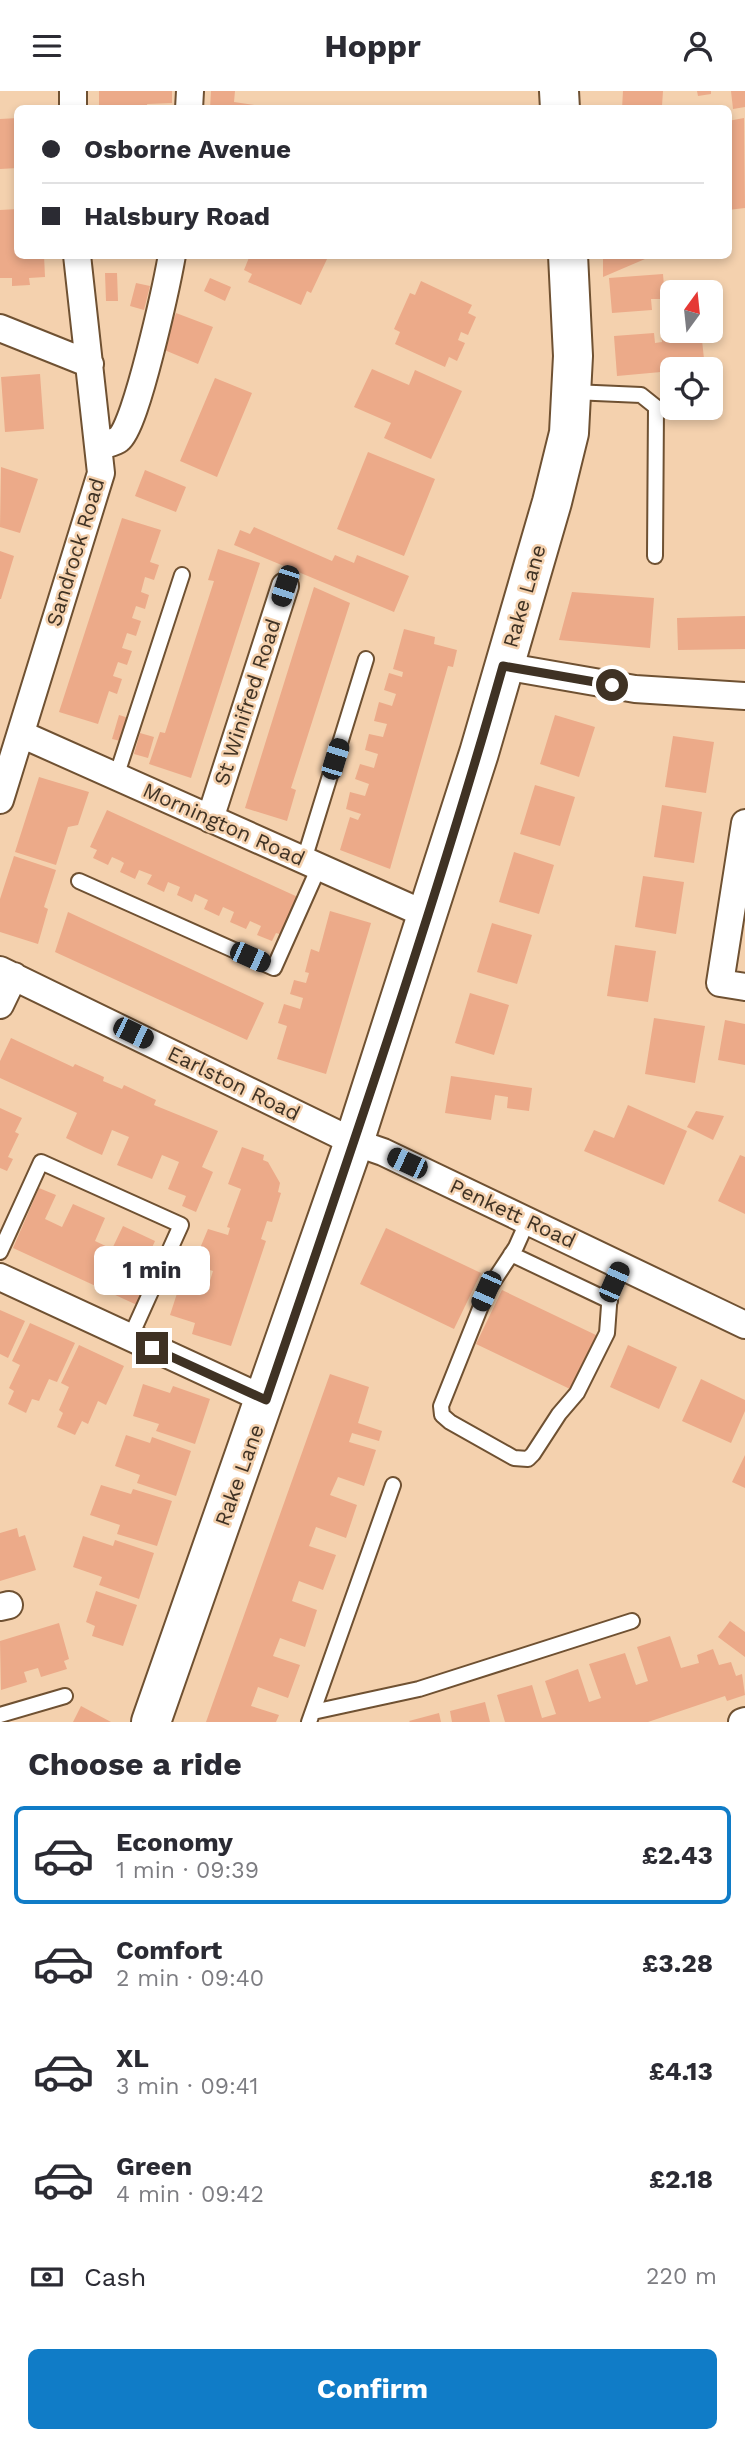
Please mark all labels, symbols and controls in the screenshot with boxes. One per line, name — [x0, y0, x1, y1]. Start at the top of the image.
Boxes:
icon: menu — [28, 27, 66, 65]
text: Hoppr — [324, 27, 421, 65]
icon: person — [679, 27, 717, 65]
text: Osborne Avenue — [84, 134, 291, 164]
text: Halsbury Road — [84, 201, 270, 231]
north arrow — [660, 280, 723, 343]
map controls — [660, 280, 723, 420]
button: locate — [660, 357, 723, 420]
street label: Sandrock Road — [41, 475, 109, 629]
street label: Rake Lane — [497, 542, 551, 650]
car — [269, 563, 302, 609]
street label: St Winifred Road — [208, 616, 286, 788]
route start — [596, 669, 628, 701]
car — [319, 736, 352, 782]
street label: Mornington Road — [139, 777, 309, 871]
car — [227, 939, 274, 975]
car — [110, 1014, 157, 1052]
street label: Earlston Road — [164, 1040, 304, 1126]
car — [384, 1145, 431, 1181]
street label: Penkett Road — [446, 1173, 580, 1253]
callout: 1 min — [94, 1247, 210, 1295]
text: 1 min — [122, 1257, 182, 1284]
car — [596, 1259, 633, 1305]
car — [468, 1268, 505, 1314]
route end — [136, 1332, 168, 1364]
street label: Rake Lane — [209, 1421, 269, 1529]
text: Choose a ride — [28, 1745, 242, 1783]
icon: car — [32, 1824, 95, 1887]
text: Economy — [116, 1827, 233, 1857]
text: £2.43 — [642, 1840, 713, 1870]
text: 1 min · 09:39 — [116, 1857, 259, 1884]
icon: car — [32, 1932, 95, 1995]
text: Comfort — [116, 1935, 222, 1965]
text: £3.28 — [642, 1948, 713, 1978]
text: 2 min · 09:40 — [116, 1965, 264, 1992]
icon: car — [32, 2040, 95, 2103]
text: XL — [116, 2043, 149, 2073]
text: £4.13 — [649, 2056, 713, 2086]
text: 3 min · 09:41 — [116, 2073, 258, 2100]
icon: car — [32, 2148, 95, 2211]
text: Green — [116, 2151, 192, 2181]
text: £2.18 — [649, 2164, 713, 2194]
text: 4 min · 09:42 — [116, 2181, 264, 2208]
icon: cash — [28, 2258, 66, 2296]
text: Cash — [84, 2262, 146, 2292]
text: 220 m — [646, 2263, 717, 2290]
button: Confirm — [28, 2349, 717, 2429]

